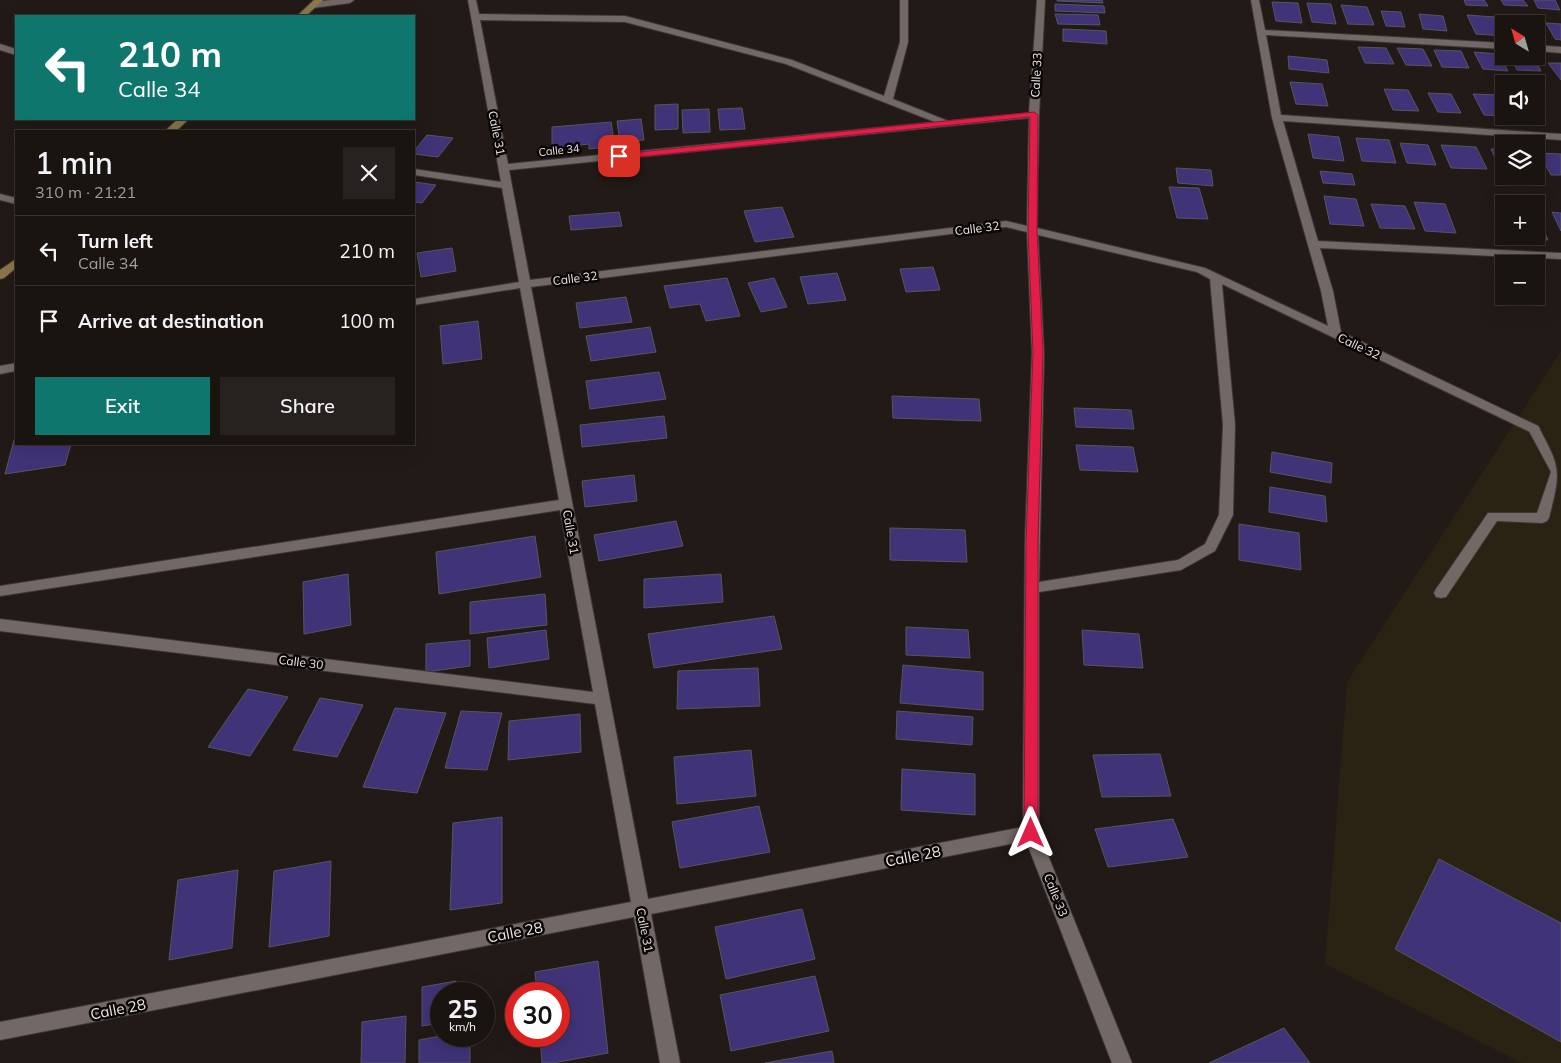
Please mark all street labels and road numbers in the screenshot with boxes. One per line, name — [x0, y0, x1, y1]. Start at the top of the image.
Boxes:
street label: Calle 33 — [1027, 52, 1045, 98]
street label: Calle 31 — [485, 109, 509, 157]
street label: Calle 34 — [538, 141, 581, 159]
street label: Calle 32 — [954, 218, 1000, 238]
street label: Calle 32 — [552, 268, 598, 288]
street label: Calle 32 — [1335, 330, 1383, 362]
street label: Calle 31 — [560, 509, 582, 555]
street label: Calle 30 — [278, 652, 324, 672]
street label: Calle 28 — [884, 841, 942, 871]
street label: Calle 33 — [1041, 871, 1071, 919]
street label: Calle 31 — [633, 906, 657, 954]
street label: Calle 28 — [486, 917, 544, 947]
street label: Calle 28 — [89, 994, 147, 1024]

